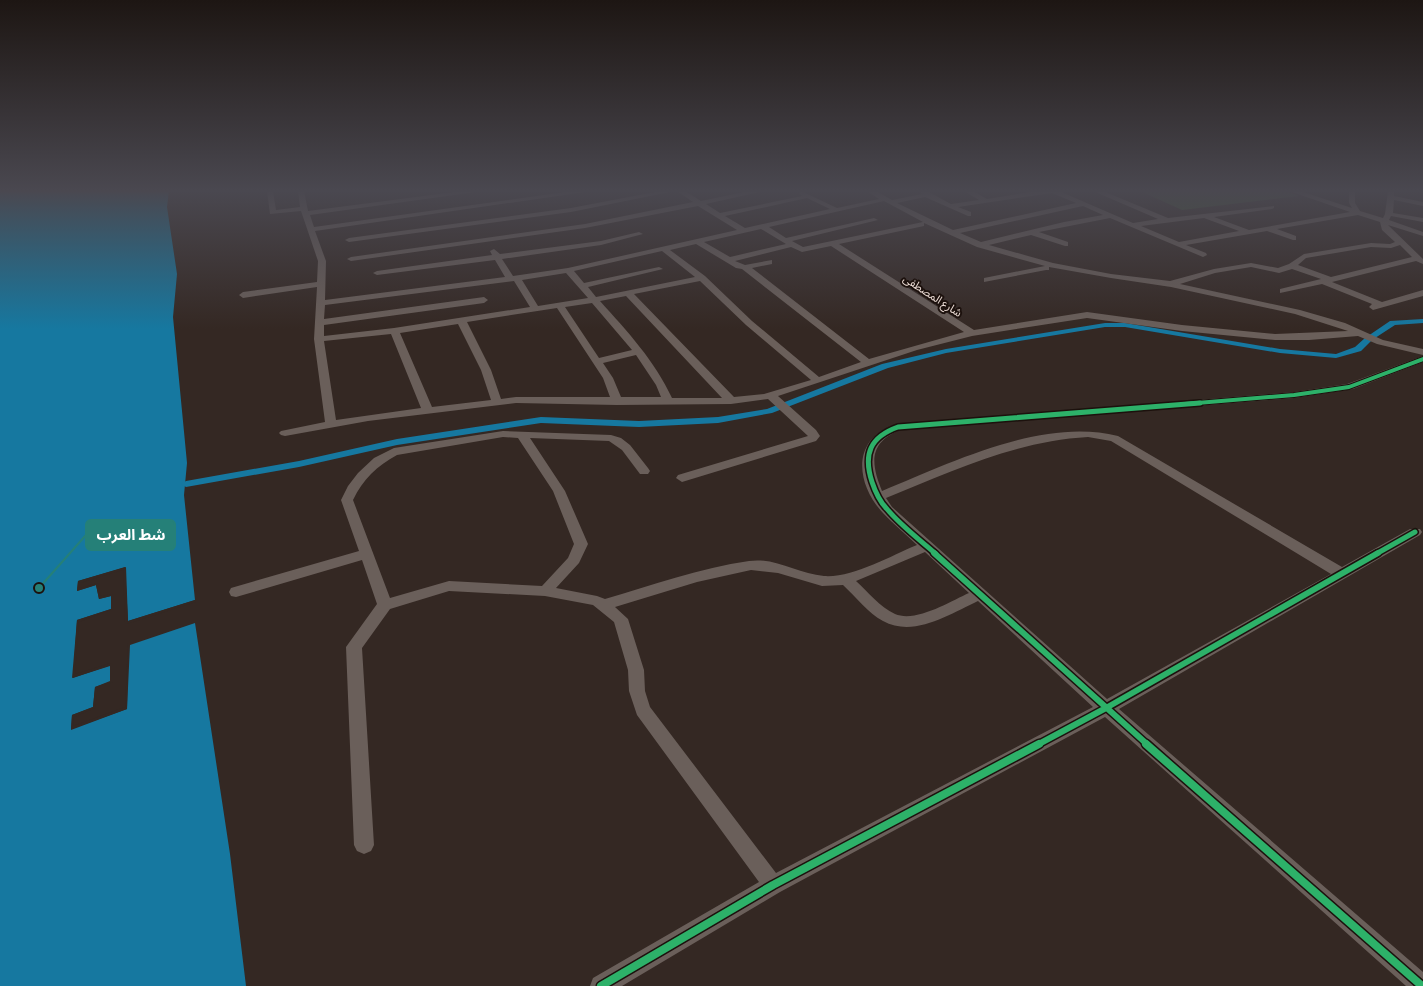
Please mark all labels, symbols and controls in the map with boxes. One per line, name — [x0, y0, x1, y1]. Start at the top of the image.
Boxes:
street label: شارع المصطفى — [900, 271, 965, 321]
callout: شط العرب — [86, 520, 175, 550]
text: شط العرب — [96, 525, 166, 544]

